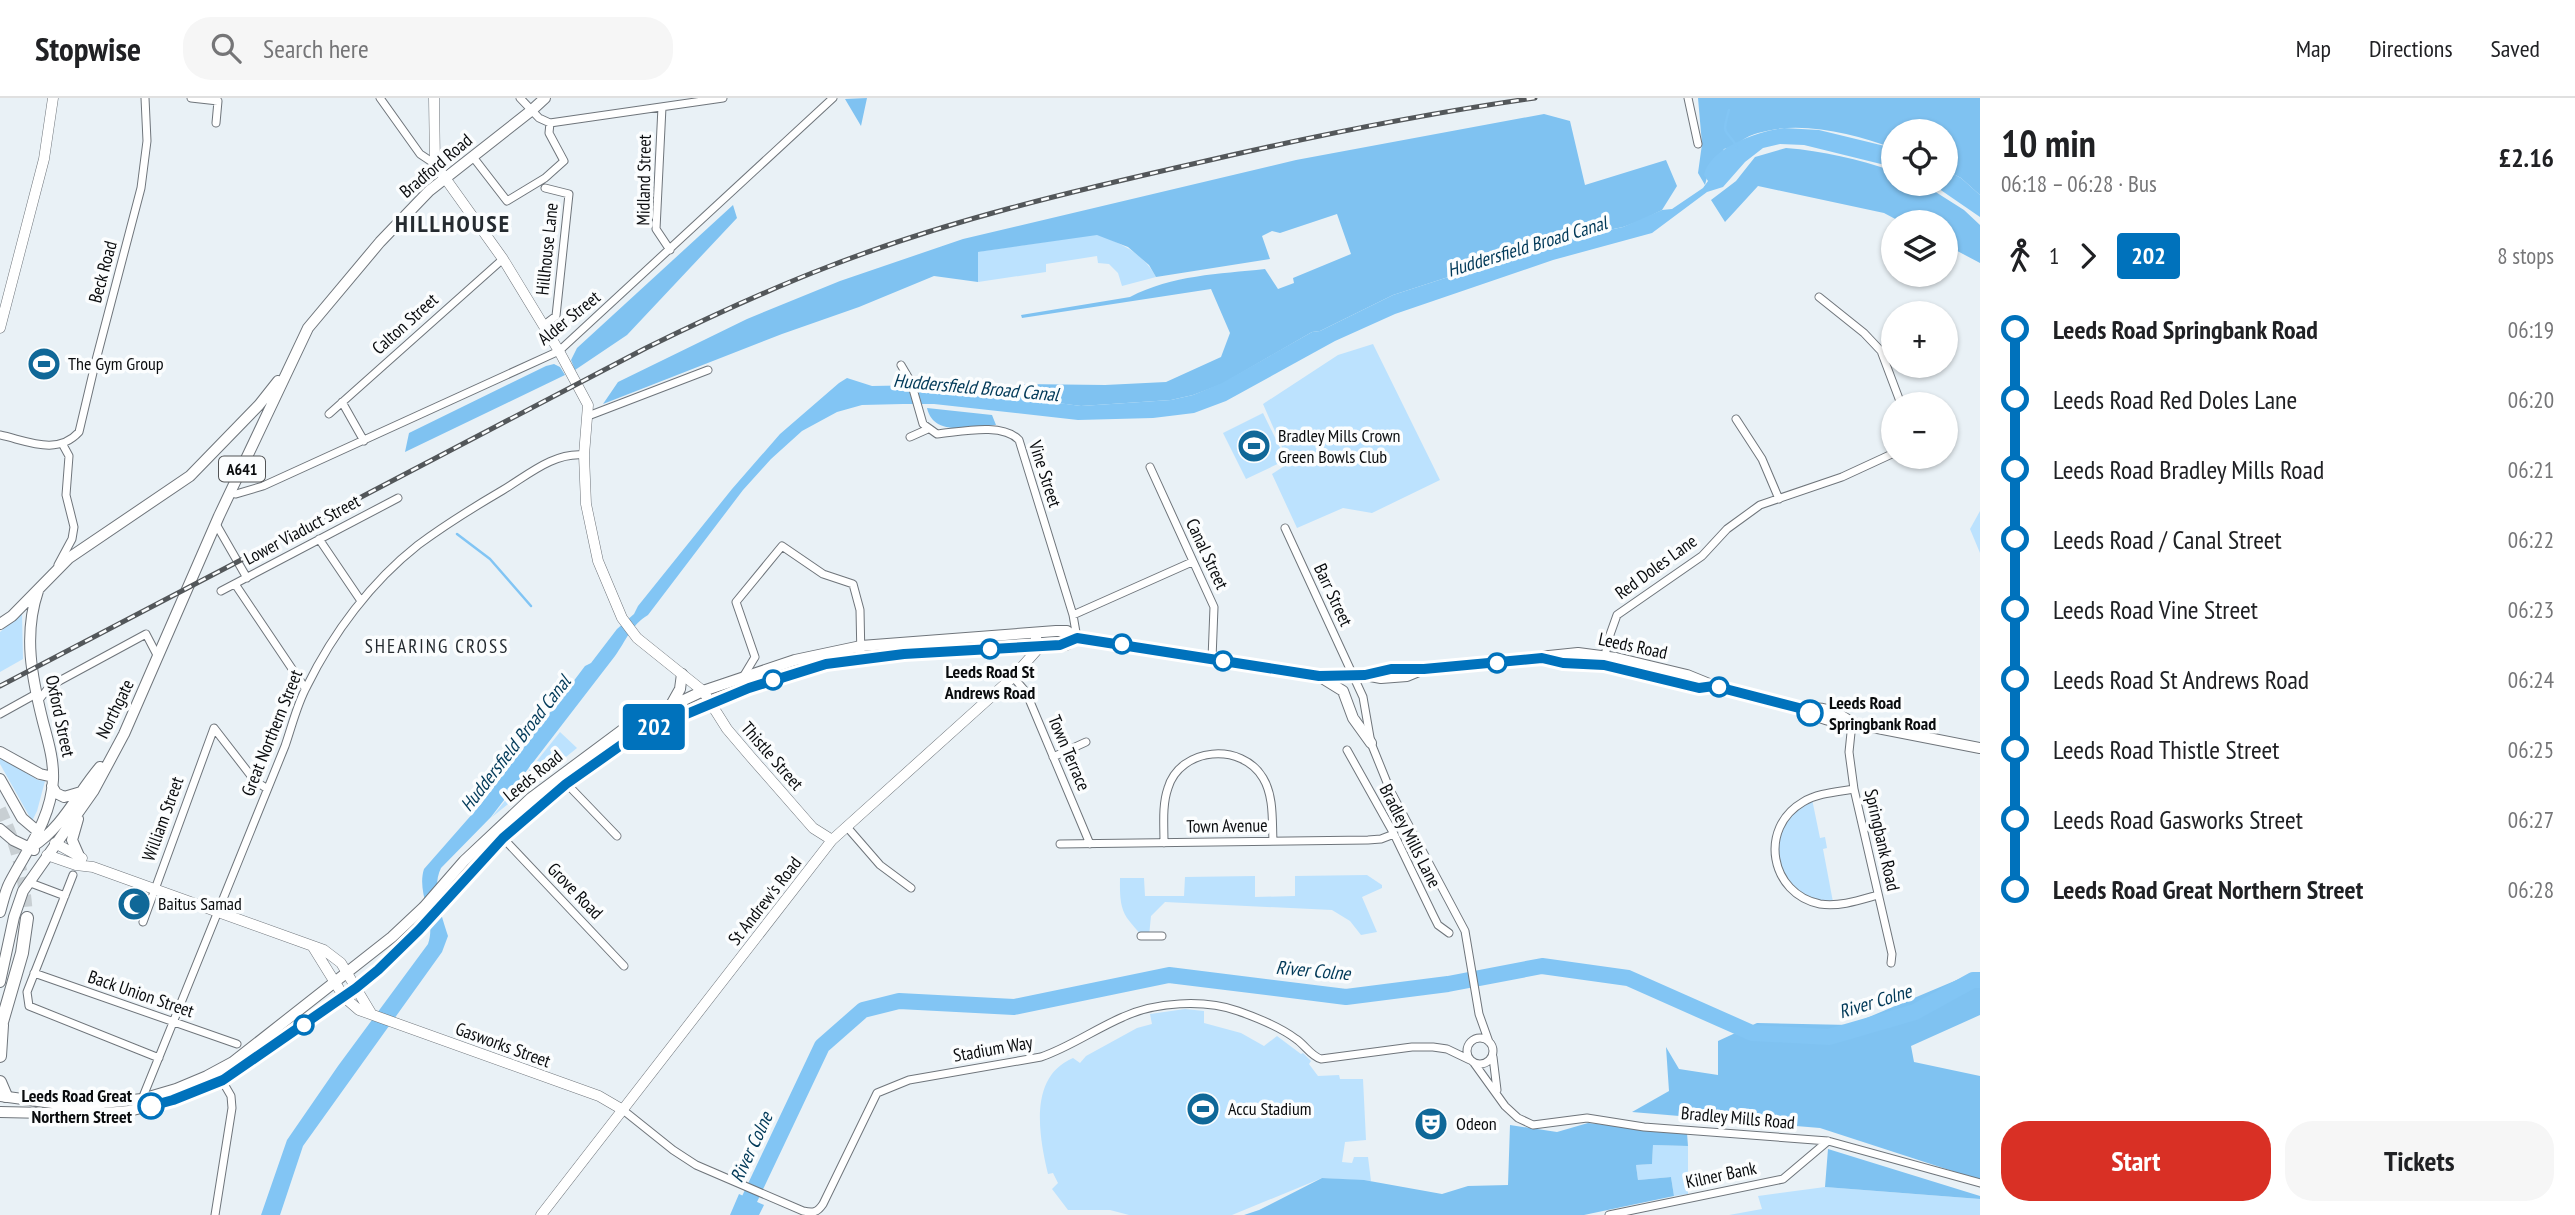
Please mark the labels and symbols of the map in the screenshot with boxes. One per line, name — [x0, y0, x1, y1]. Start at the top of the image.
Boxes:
street label: Bradford Road — [395, 129, 477, 203]
street label: Midland Street — [631, 134, 656, 226]
street label: Hillhouse Lane — [530, 202, 563, 296]
district label: HILLHOUSE — [395, 208, 511, 239]
water label: Huddersfield Broad Canal — [1444, 210, 1611, 282]
street label: Beck Road — [83, 238, 122, 305]
street label: Alder Street — [533, 285, 605, 350]
street label: Calton Street — [367, 288, 442, 359]
sports icon: The Gym Group — [25, 345, 63, 383]
place label: The Gym Group — [68, 352, 164, 375]
water label: Huddersfield Broad Canal — [892, 368, 1061, 406]
place label: Bradley Mills Crown Green Bowls Club — [1278, 424, 1401, 468]
sports icon: Bradley Mills Crown Green Bowls Club — [1235, 427, 1273, 465]
street label: Vine Street — [1024, 437, 1067, 510]
road number: A641 — [219, 456, 265, 482]
street label: Lower Viaduct Street — [240, 489, 364, 570]
street label: Canal Street — [1181, 515, 1234, 593]
street label: Red Doles Lane — [1610, 529, 1701, 604]
street label: Barr Street — [1309, 560, 1358, 630]
street label: Leeds Road — [1597, 627, 1670, 664]
district label: SHEARING CROSS — [365, 634, 509, 658]
unlabelled marker — [1112, 634, 1132, 654]
marker: Leeds Road St Andrews Road — [980, 639, 1000, 659]
unlabelled marker — [1213, 651, 1233, 671]
unlabelled marker — [1487, 653, 1507, 673]
place label: Leeds Road St Andrews Road — [944, 660, 1035, 704]
street label: Great Northern Street — [236, 666, 307, 799]
water label: Huddersfield Broad Canal — [454, 669, 576, 816]
unlabelled marker — [763, 670, 783, 690]
street label: Oxford Street — [41, 673, 80, 759]
street label: Northgate — [90, 675, 139, 742]
unlabelled marker — [1709, 677, 1729, 697]
place label: Leeds Road Springbank Road — [1829, 691, 1936, 735]
marker: Leeds Road Springbank Road — [1797, 700, 1823, 726]
line badge: 202 — [614, 704, 694, 750]
street label: Town Terrace — [1043, 712, 1096, 794]
street label: Thistle Street — [736, 717, 809, 795]
street label: Leeds Road — [498, 745, 567, 807]
street label: William Street — [137, 773, 188, 864]
street label: Bradley Mills Lane — [1375, 780, 1446, 891]
street label: Springbank Road — [1860, 787, 1905, 893]
street label: Town Avenue — [1186, 813, 1268, 838]
street label: St Andrew's Road — [723, 852, 806, 950]
street label: Grove Road — [543, 857, 608, 924]
mosque icon: Baitus Samad — [115, 885, 153, 923]
place label: Baitus Samad — [158, 892, 242, 915]
water label: River Colne — [1275, 955, 1352, 985]
street label: Back Union Street — [85, 965, 197, 1022]
water label: River Colne — [1836, 978, 1915, 1023]
unlabelled marker — [294, 1015, 314, 1035]
street label: Gasworks Street — [453, 1017, 554, 1072]
street label: Stadium Way — [951, 1030, 1035, 1067]
place label: Leeds Road Great Northern Street — [21, 1084, 133, 1128]
sports icon: Accu Stadium — [1184, 1090, 1222, 1128]
marker: Leeds Road Great Northern Street — [138, 1093, 164, 1119]
place label: Accu Stadium — [1228, 1097, 1312, 1120]
street label: Bradley Mills Road — [1680, 1101, 1796, 1134]
theatre icon: Odeon — [1412, 1105, 1450, 1143]
water label: River Colne — [724, 1107, 778, 1186]
place label: Odeon — [1456, 1112, 1497, 1135]
street label: Kilner Bank — [1683, 1156, 1758, 1193]

